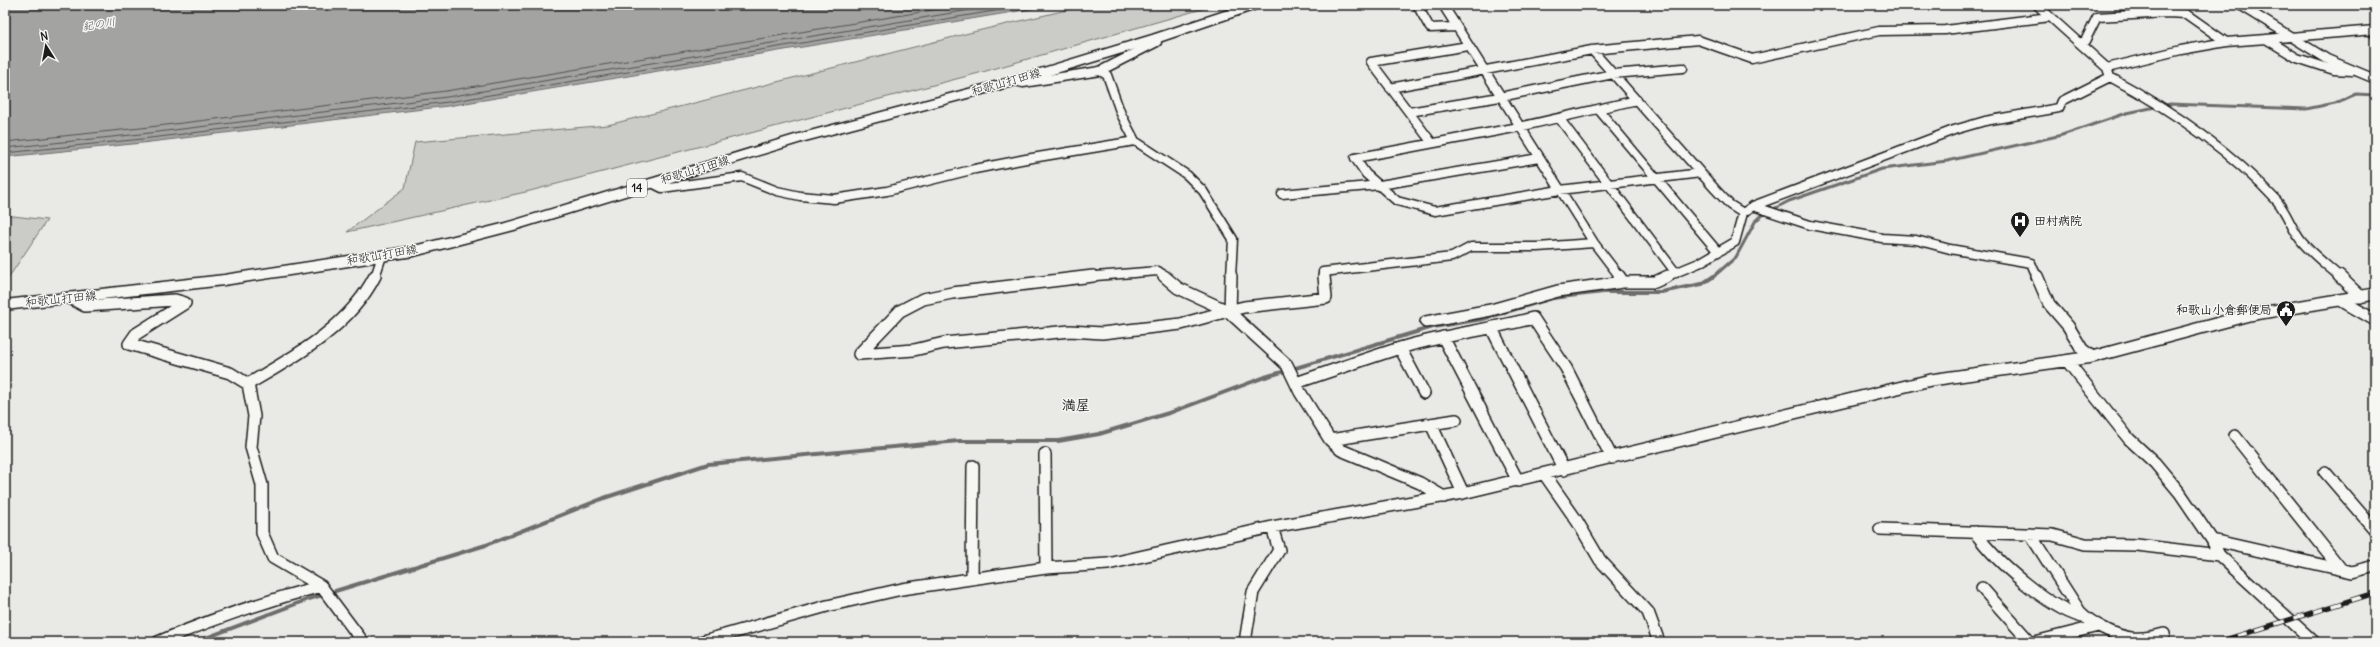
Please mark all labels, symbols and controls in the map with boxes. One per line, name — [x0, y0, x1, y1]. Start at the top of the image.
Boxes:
water label: 紀の川 — [82, 15, 116, 33]
north arrow — [26, 26, 66, 66]
text: N — [39, 29, 49, 44]
street label: 和歌山打田線 — [969, 64, 1043, 99]
street label: 和歌山打田線 — [658, 152, 731, 187]
road number: 14 — [627, 179, 647, 197]
hospital icon: 田村病院 — [2009, 210, 2031, 238]
place label: 田村病院 — [2034, 213, 2082, 228]
street label: 和歌山打田線 — [345, 241, 419, 268]
street label: 和歌山打田線 — [24, 287, 98, 310]
public building icon: 和歌山小倉郵便局 — [2275, 299, 2297, 327]
place label: 和歌山小倉郵便局 — [2176, 302, 2272, 317]
district label: 満屋 — [1062, 396, 1090, 414]

